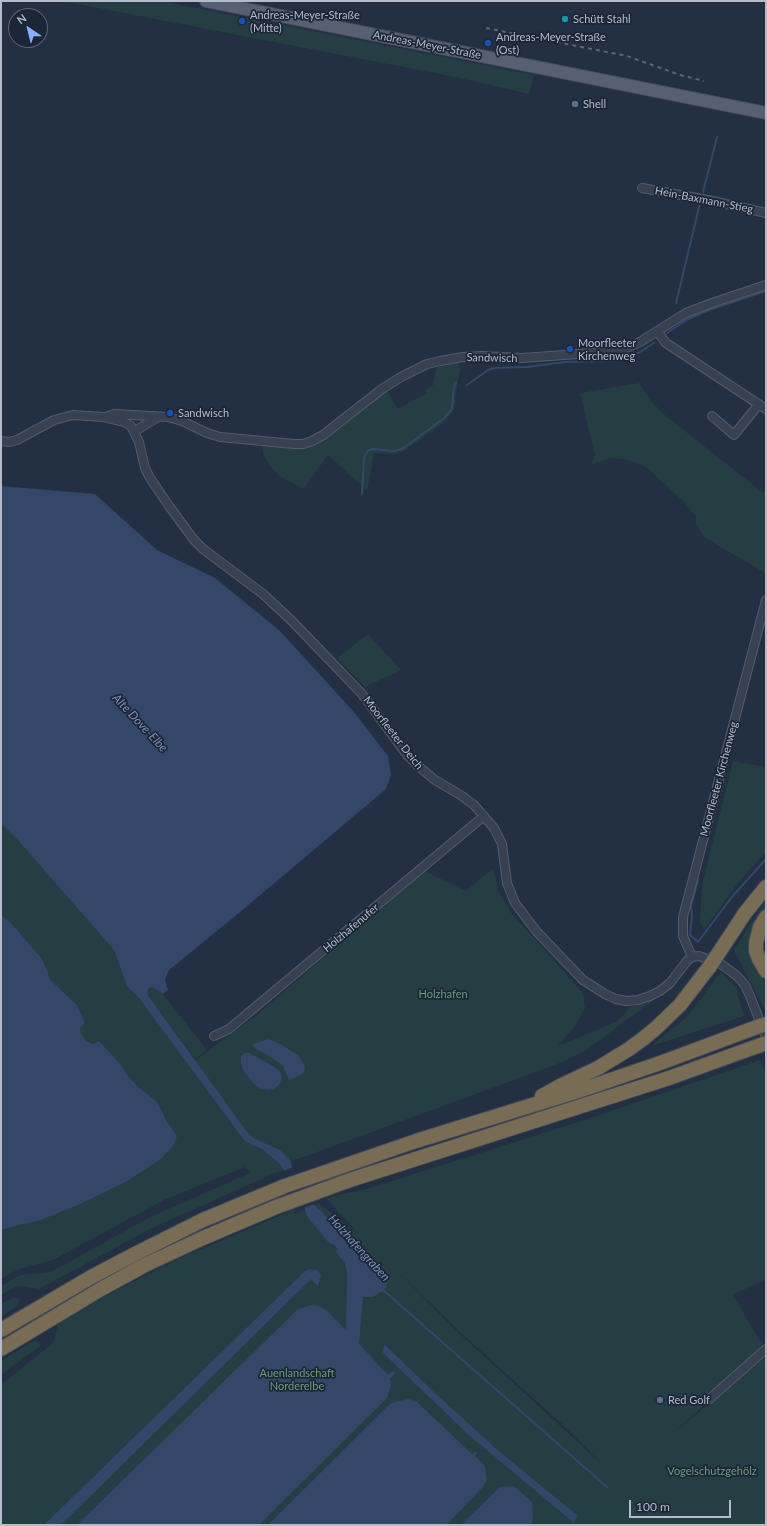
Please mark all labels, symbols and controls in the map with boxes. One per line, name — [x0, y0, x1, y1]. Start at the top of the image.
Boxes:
north arrow — [8, 8, 48, 48]
place label: Andreas-Meyer-Straße (Mitte) — [250, 8, 360, 34]
text: N — [14, 11, 29, 26]
place label: Schütt Stahl — [573, 12, 631, 26]
marker: Schütt Stahl — [560, 14, 570, 24]
marker: Andreas-Meyer-Straße (Mitte) — [237, 16, 247, 26]
street label: Andreas-Meyer-Straße — [372, 28, 482, 62]
place label: Andreas-Meyer-Straße (Ost) — [496, 30, 606, 56]
marker: Andreas-Meyer-Straße (Ost) — [483, 38, 493, 48]
place label: Shell — [583, 97, 606, 111]
marker: Shell — [570, 99, 580, 109]
street label: Hein-Baxmann-Stieg — [654, 184, 754, 216]
place label: Moorfleeter Kirchenweg — [578, 336, 636, 362]
marker: Moorfleeter Kirchenweg — [565, 344, 575, 354]
street label: Sandwisch — [466, 351, 518, 365]
place label: Sandwisch — [178, 406, 229, 420]
marker: Sandwisch — [165, 408, 175, 418]
water label: Alte Dove-Elbe — [109, 691, 171, 755]
street label: Moorfleeter Deich — [360, 694, 426, 772]
street label: Moorfleeter Kirchenweg — [697, 720, 741, 838]
street label: Holzhafenufer — [320, 901, 382, 955]
park label: Holzhafen — [418, 987, 468, 1001]
water label: Holzhafengraben — [325, 1212, 393, 1284]
park label: Auenlandschaft Norderelbe — [260, 1366, 334, 1392]
place label: Red Golf — [668, 1393, 710, 1407]
marker: Red Golf — [655, 1395, 665, 1405]
park label: Vogelschutzgehölz — [667, 1464, 757, 1478]
scale bar — [631, 1492, 733, 1518]
text: 100 m — [636, 1499, 670, 1514]

